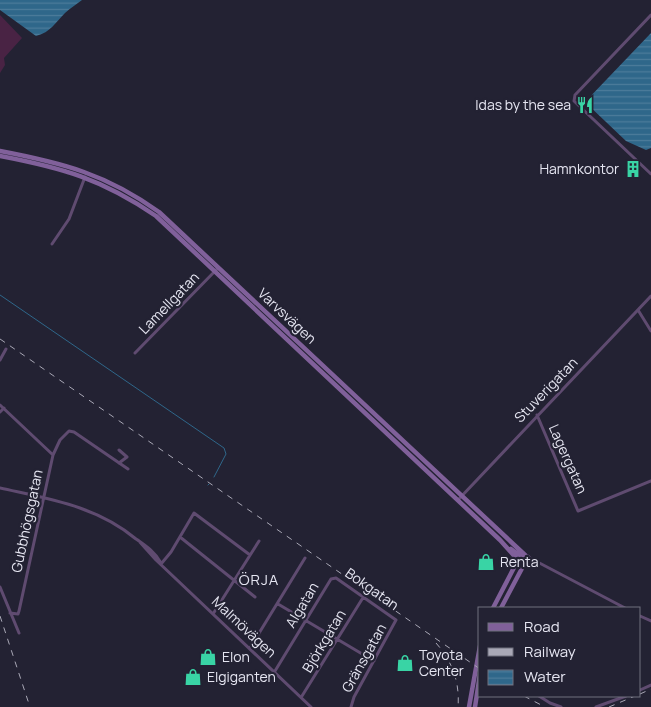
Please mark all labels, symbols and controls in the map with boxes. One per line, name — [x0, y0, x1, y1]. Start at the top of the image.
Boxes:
place label: Idas by the sea — [475, 95, 571, 114]
restaurant icon: Idas by the sea — [575, 95, 595, 115]
place label: Hamnkontor — [539, 159, 619, 178]
building icon: Hamnkontor — [623, 159, 643, 179]
street label: Lamellgatan — [134, 268, 203, 338]
street label: Varvsvägen — [254, 284, 321, 348]
street label: Stuverigatan — [510, 353, 582, 426]
street label: Lagergatan — [545, 421, 592, 496]
street label: Gubbhögsgatan — [6, 468, 47, 574]
shop icon: Renta — [476, 552, 496, 572]
place label: Renta — [500, 552, 539, 571]
street label: Bokgatan — [342, 563, 403, 614]
district label: ÖRJA — [239, 569, 279, 590]
street label: Algatan — [281, 578, 323, 631]
street label: Malmövägen — [208, 592, 281, 661]
street label: Björkgatan — [297, 606, 350, 676]
legend — [478, 607, 641, 697]
text: Road — [524, 616, 560, 637]
street label: Gränsgatan — [337, 620, 390, 696]
text: Railway — [524, 641, 576, 662]
place label: Toyota Center — [419, 645, 464, 680]
shop icon: Elon — [198, 647, 218, 667]
place label: Elon — [222, 647, 250, 666]
shop icon: Toyota Center — [395, 653, 415, 673]
text: Water — [524, 666, 566, 687]
shop icon: Elgiganten — [183, 667, 203, 687]
place label: Elgiganten — [207, 667, 276, 686]

